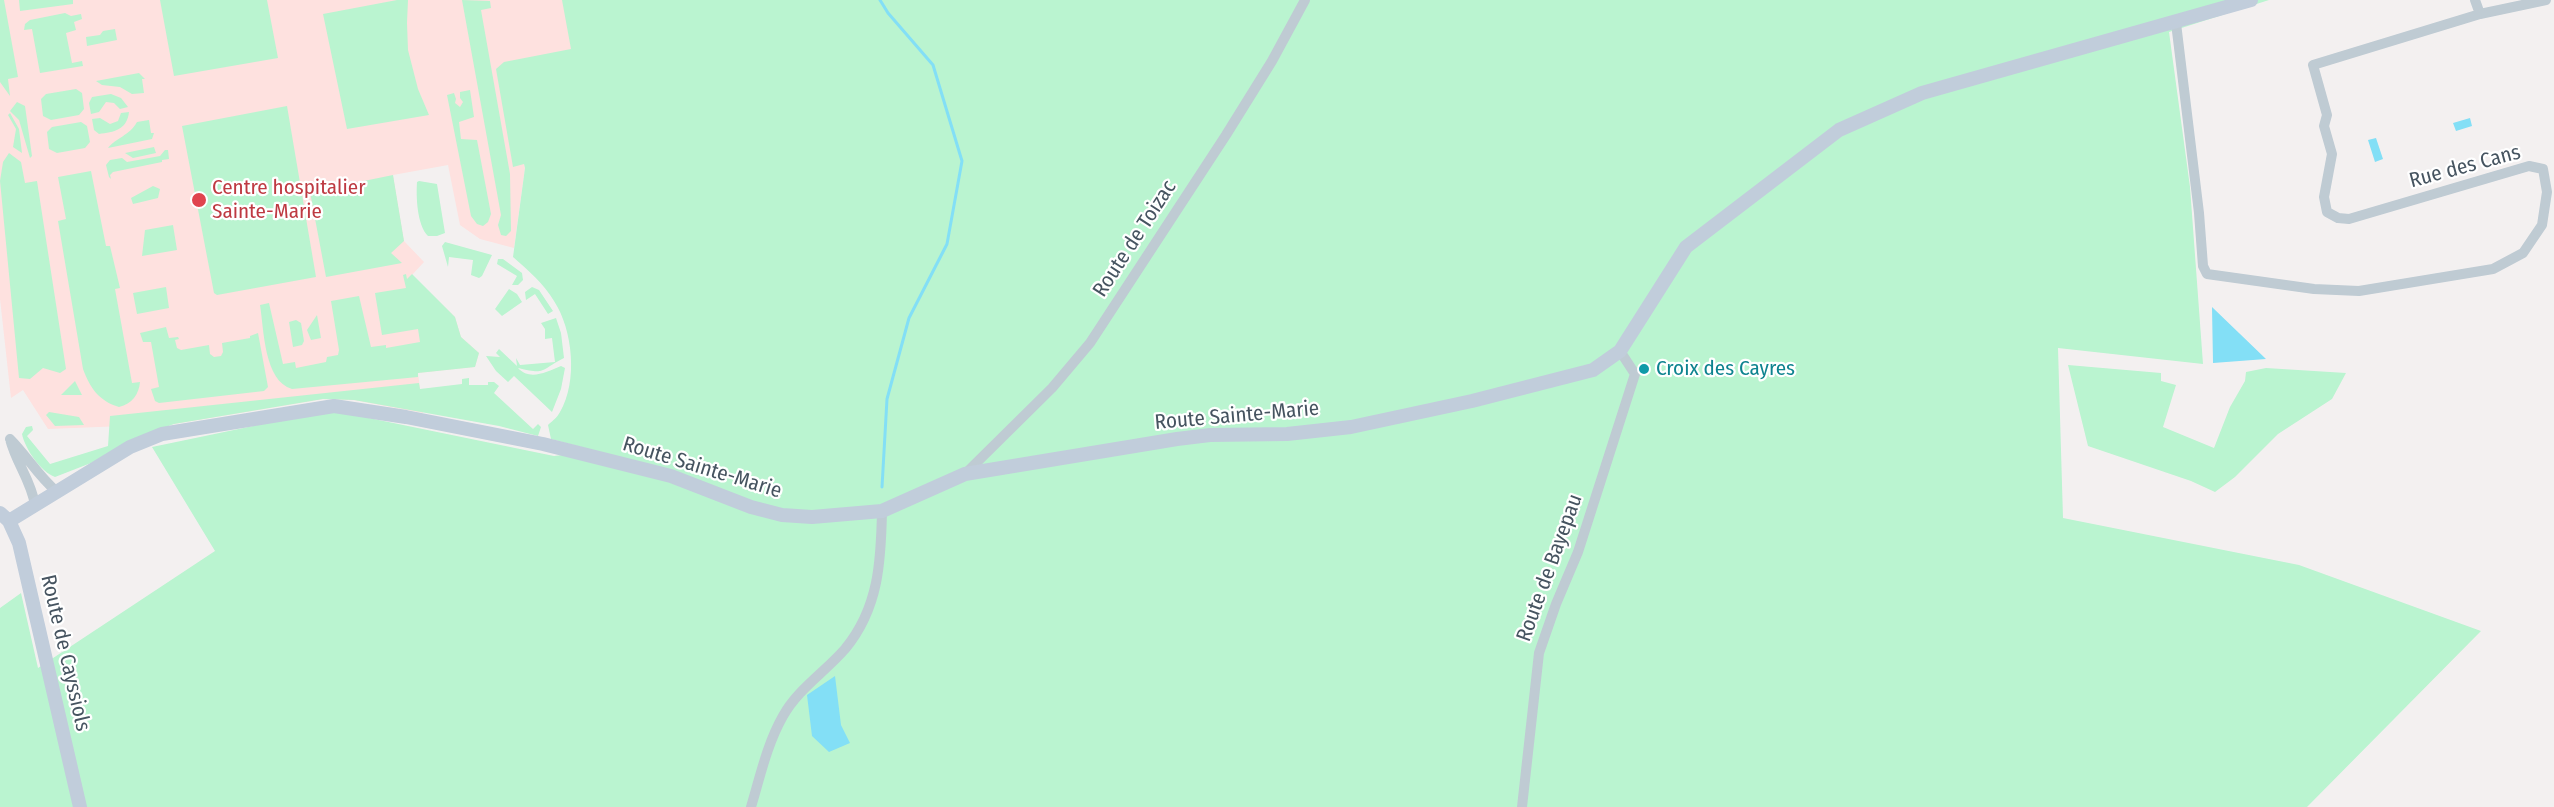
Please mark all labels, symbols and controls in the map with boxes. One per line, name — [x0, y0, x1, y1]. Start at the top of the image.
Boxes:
street label: Rue des Cans — [2407, 140, 2523, 194]
place label: Centre hospitalier Sainte-Marie — [212, 175, 365, 225]
street label: Route de Toizac — [1088, 176, 1182, 302]
marker: Centre hospitalier Sainte-Marie — [190, 191, 208, 209]
place label: Croix des Cayres — [1656, 356, 1795, 382]
marker: Croix des Cayres — [1637, 362, 1651, 376]
street label: Route Sainte-Marie — [1154, 396, 1320, 436]
street label: Route Sainte-Marie — [619, 432, 785, 504]
street label: Route de Bayepau — [1512, 491, 1588, 645]
street label: Route de Cayssiols — [35, 572, 95, 734]

